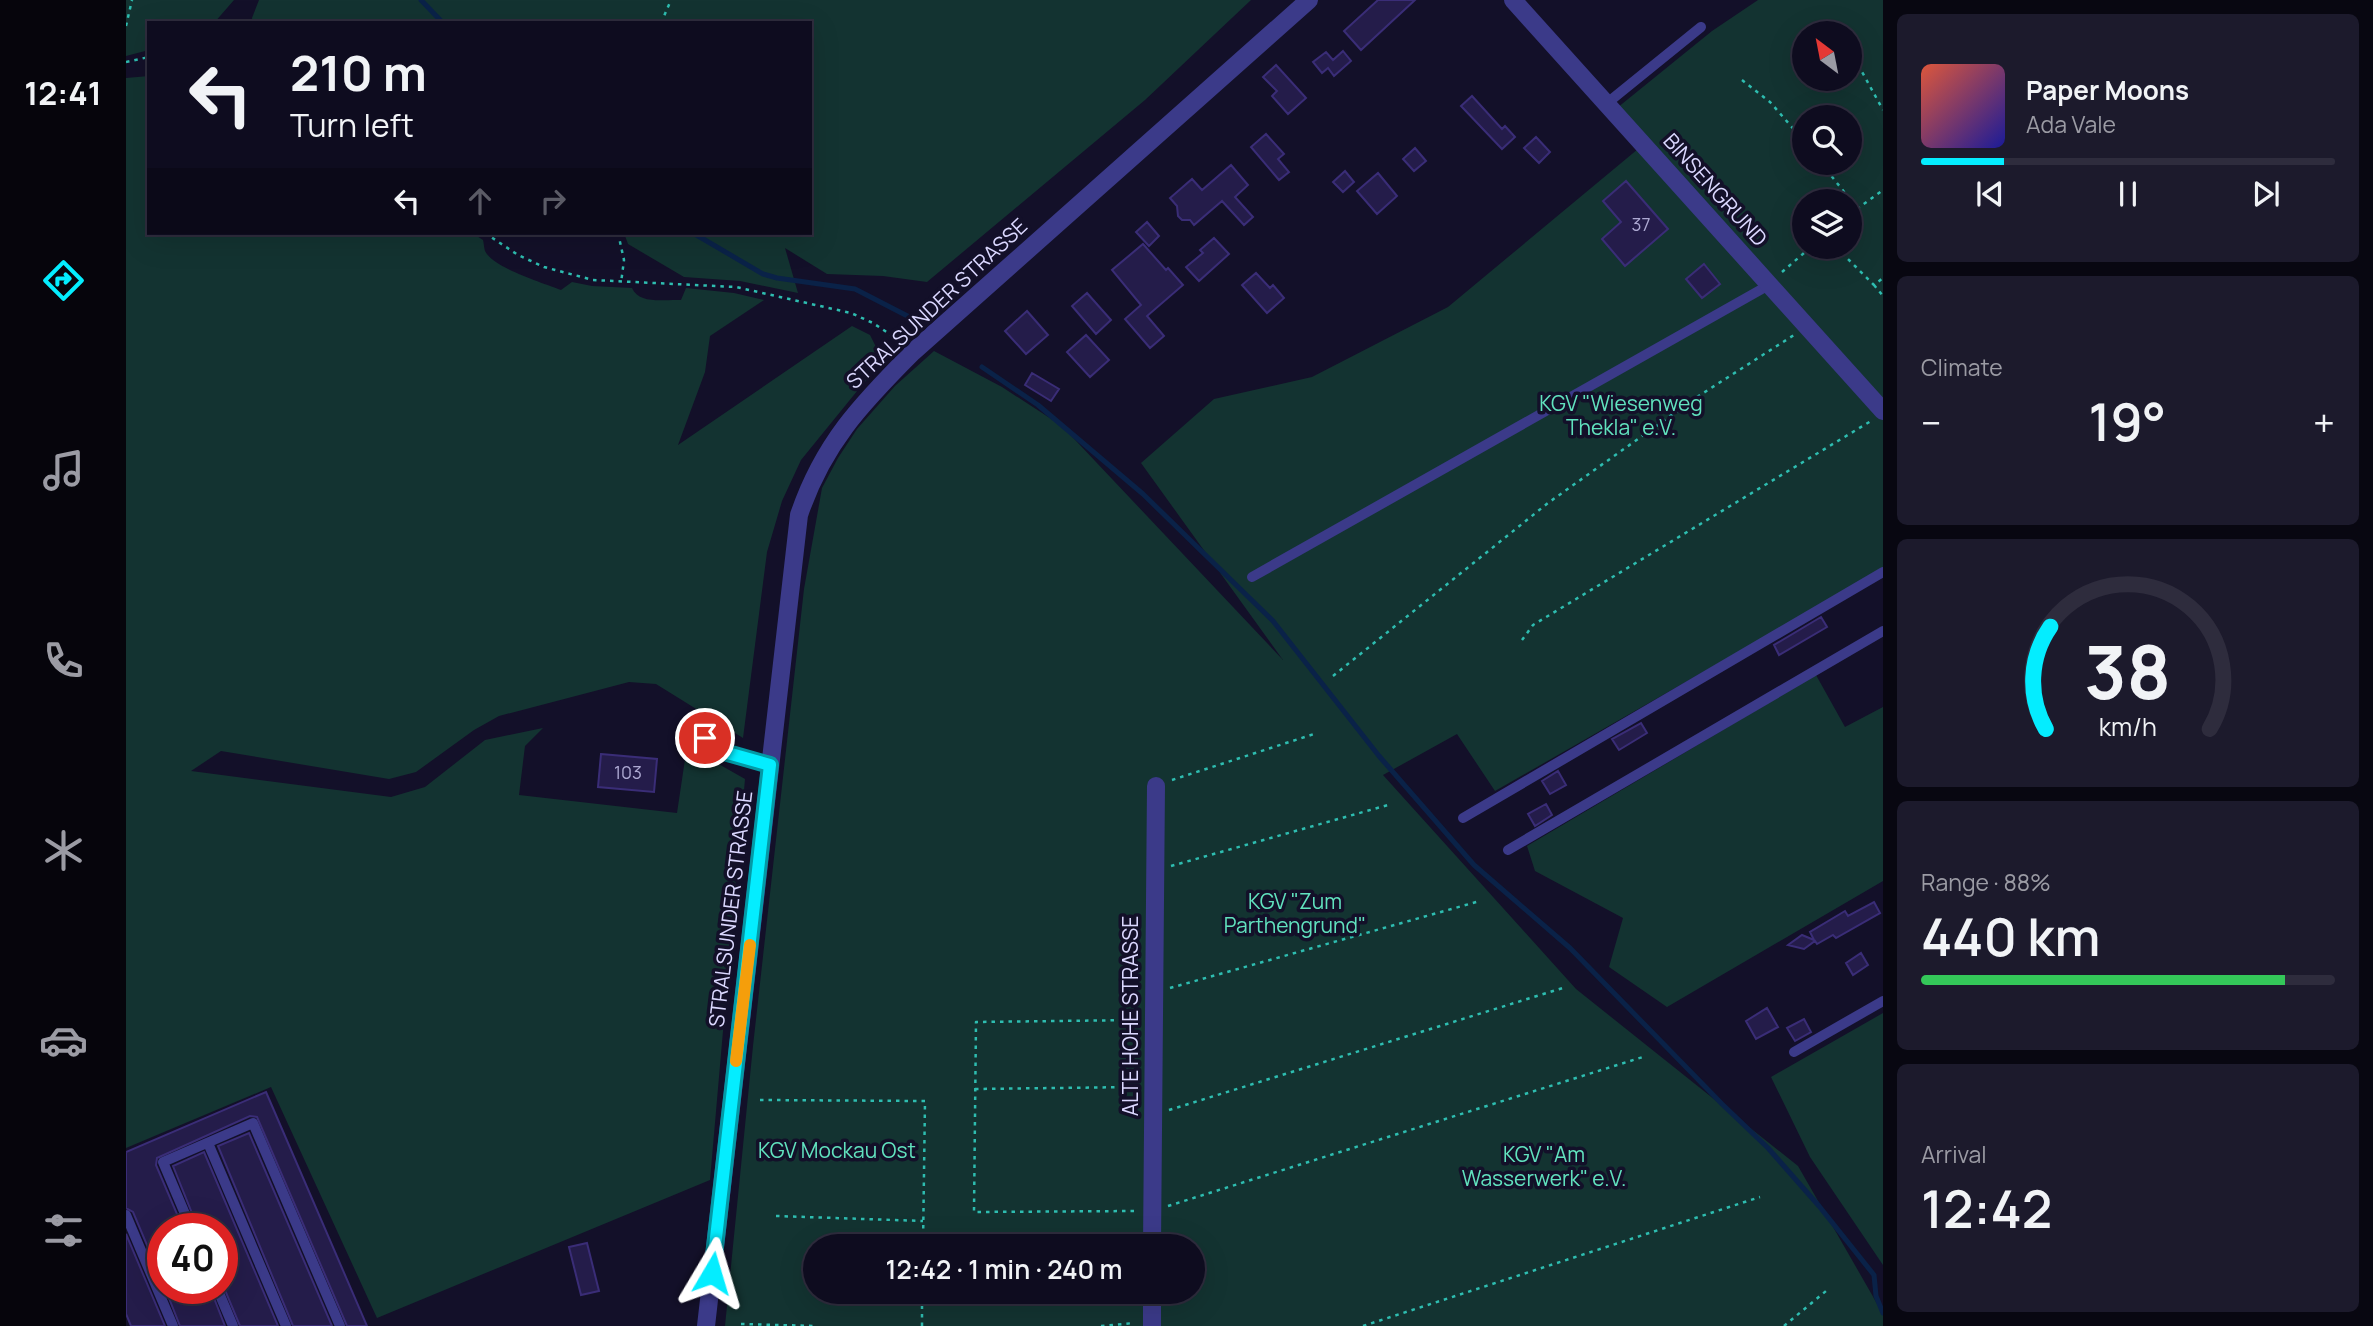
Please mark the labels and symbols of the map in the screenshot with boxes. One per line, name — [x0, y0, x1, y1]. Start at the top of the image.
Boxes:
north arrow — [1792, 21, 1862, 91]
street label: BINSENGRUND — [1658, 127, 1774, 252]
street label: STRALSUNDER STRASSE — [840, 212, 1033, 395]
house number: 37 — [1632, 212, 1651, 236]
park label: KGV "Wiesenweg Thekla" e.V. — [1539, 389, 1703, 441]
pin — [675, 708, 735, 768]
house number: 103 — [614, 760, 642, 784]
street label: STRALSUNDER STRASSE — [702, 789, 758, 1029]
park label: KGV "Zum Parthengrund" — [1224, 887, 1366, 939]
street label: ALTE HOHE STRASSE — [1116, 916, 1144, 1116]
park label: KGV Mockau Ost — [758, 1136, 916, 1164]
park label: KGV "Am Wasserwerk" e.V. — [1462, 1140, 1626, 1192]
speed limit sign: 40 — [147, 1213, 238, 1304]
position arrow — [675, 1236, 749, 1310]

